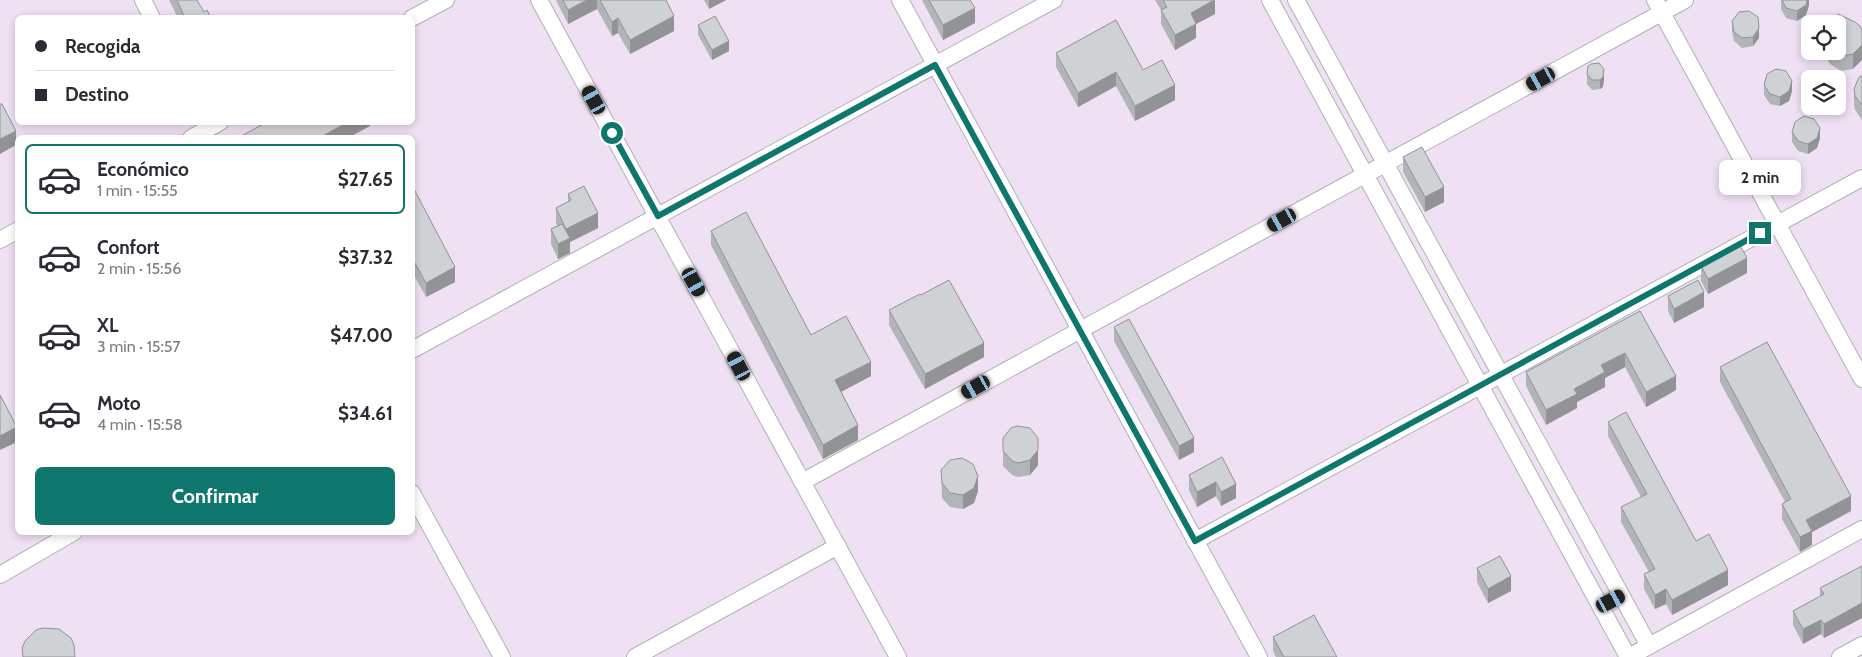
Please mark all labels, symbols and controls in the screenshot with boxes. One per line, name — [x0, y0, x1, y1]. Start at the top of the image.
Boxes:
map controls — [1801, 15, 1846, 115]
button: locate — [1801, 15, 1846, 60]
text: Recogida — [65, 35, 141, 58]
car — [1524, 65, 1557, 93]
button: layers — [1801, 70, 1846, 115]
text: Destino — [65, 83, 129, 106]
car — [580, 83, 607, 117]
route start — [601, 122, 623, 144]
icon: car — [37, 157, 82, 202]
text: Económico — [97, 158, 189, 181]
callout: 2 min — [1719, 160, 1801, 196]
text: $27.65 — [338, 168, 393, 191]
text: 2 min — [1741, 168, 1779, 187]
text: 1 min · 15:55 — [97, 181, 178, 200]
car — [1265, 206, 1298, 234]
route end — [1749, 222, 1771, 244]
icon: car — [37, 235, 82, 280]
text: Confort — [97, 236, 160, 259]
text: $37.32 — [338, 246, 393, 269]
text: 2 min · 15:56 — [97, 259, 181, 278]
car — [680, 265, 707, 299]
icon: car — [37, 313, 82, 358]
text: XL — [97, 314, 118, 337]
text: $47.00 — [330, 324, 393, 347]
text: 3 min · 15:57 — [97, 337, 181, 356]
car — [725, 349, 752, 383]
car — [959, 373, 992, 401]
icon: car — [37, 391, 82, 436]
text: Moto — [97, 392, 141, 415]
text: $34.61 — [338, 402, 393, 425]
text: 4 min · 15:58 — [97, 415, 183, 434]
button: Confirmar — [35, 467, 395, 525]
car — [1594, 587, 1627, 615]

